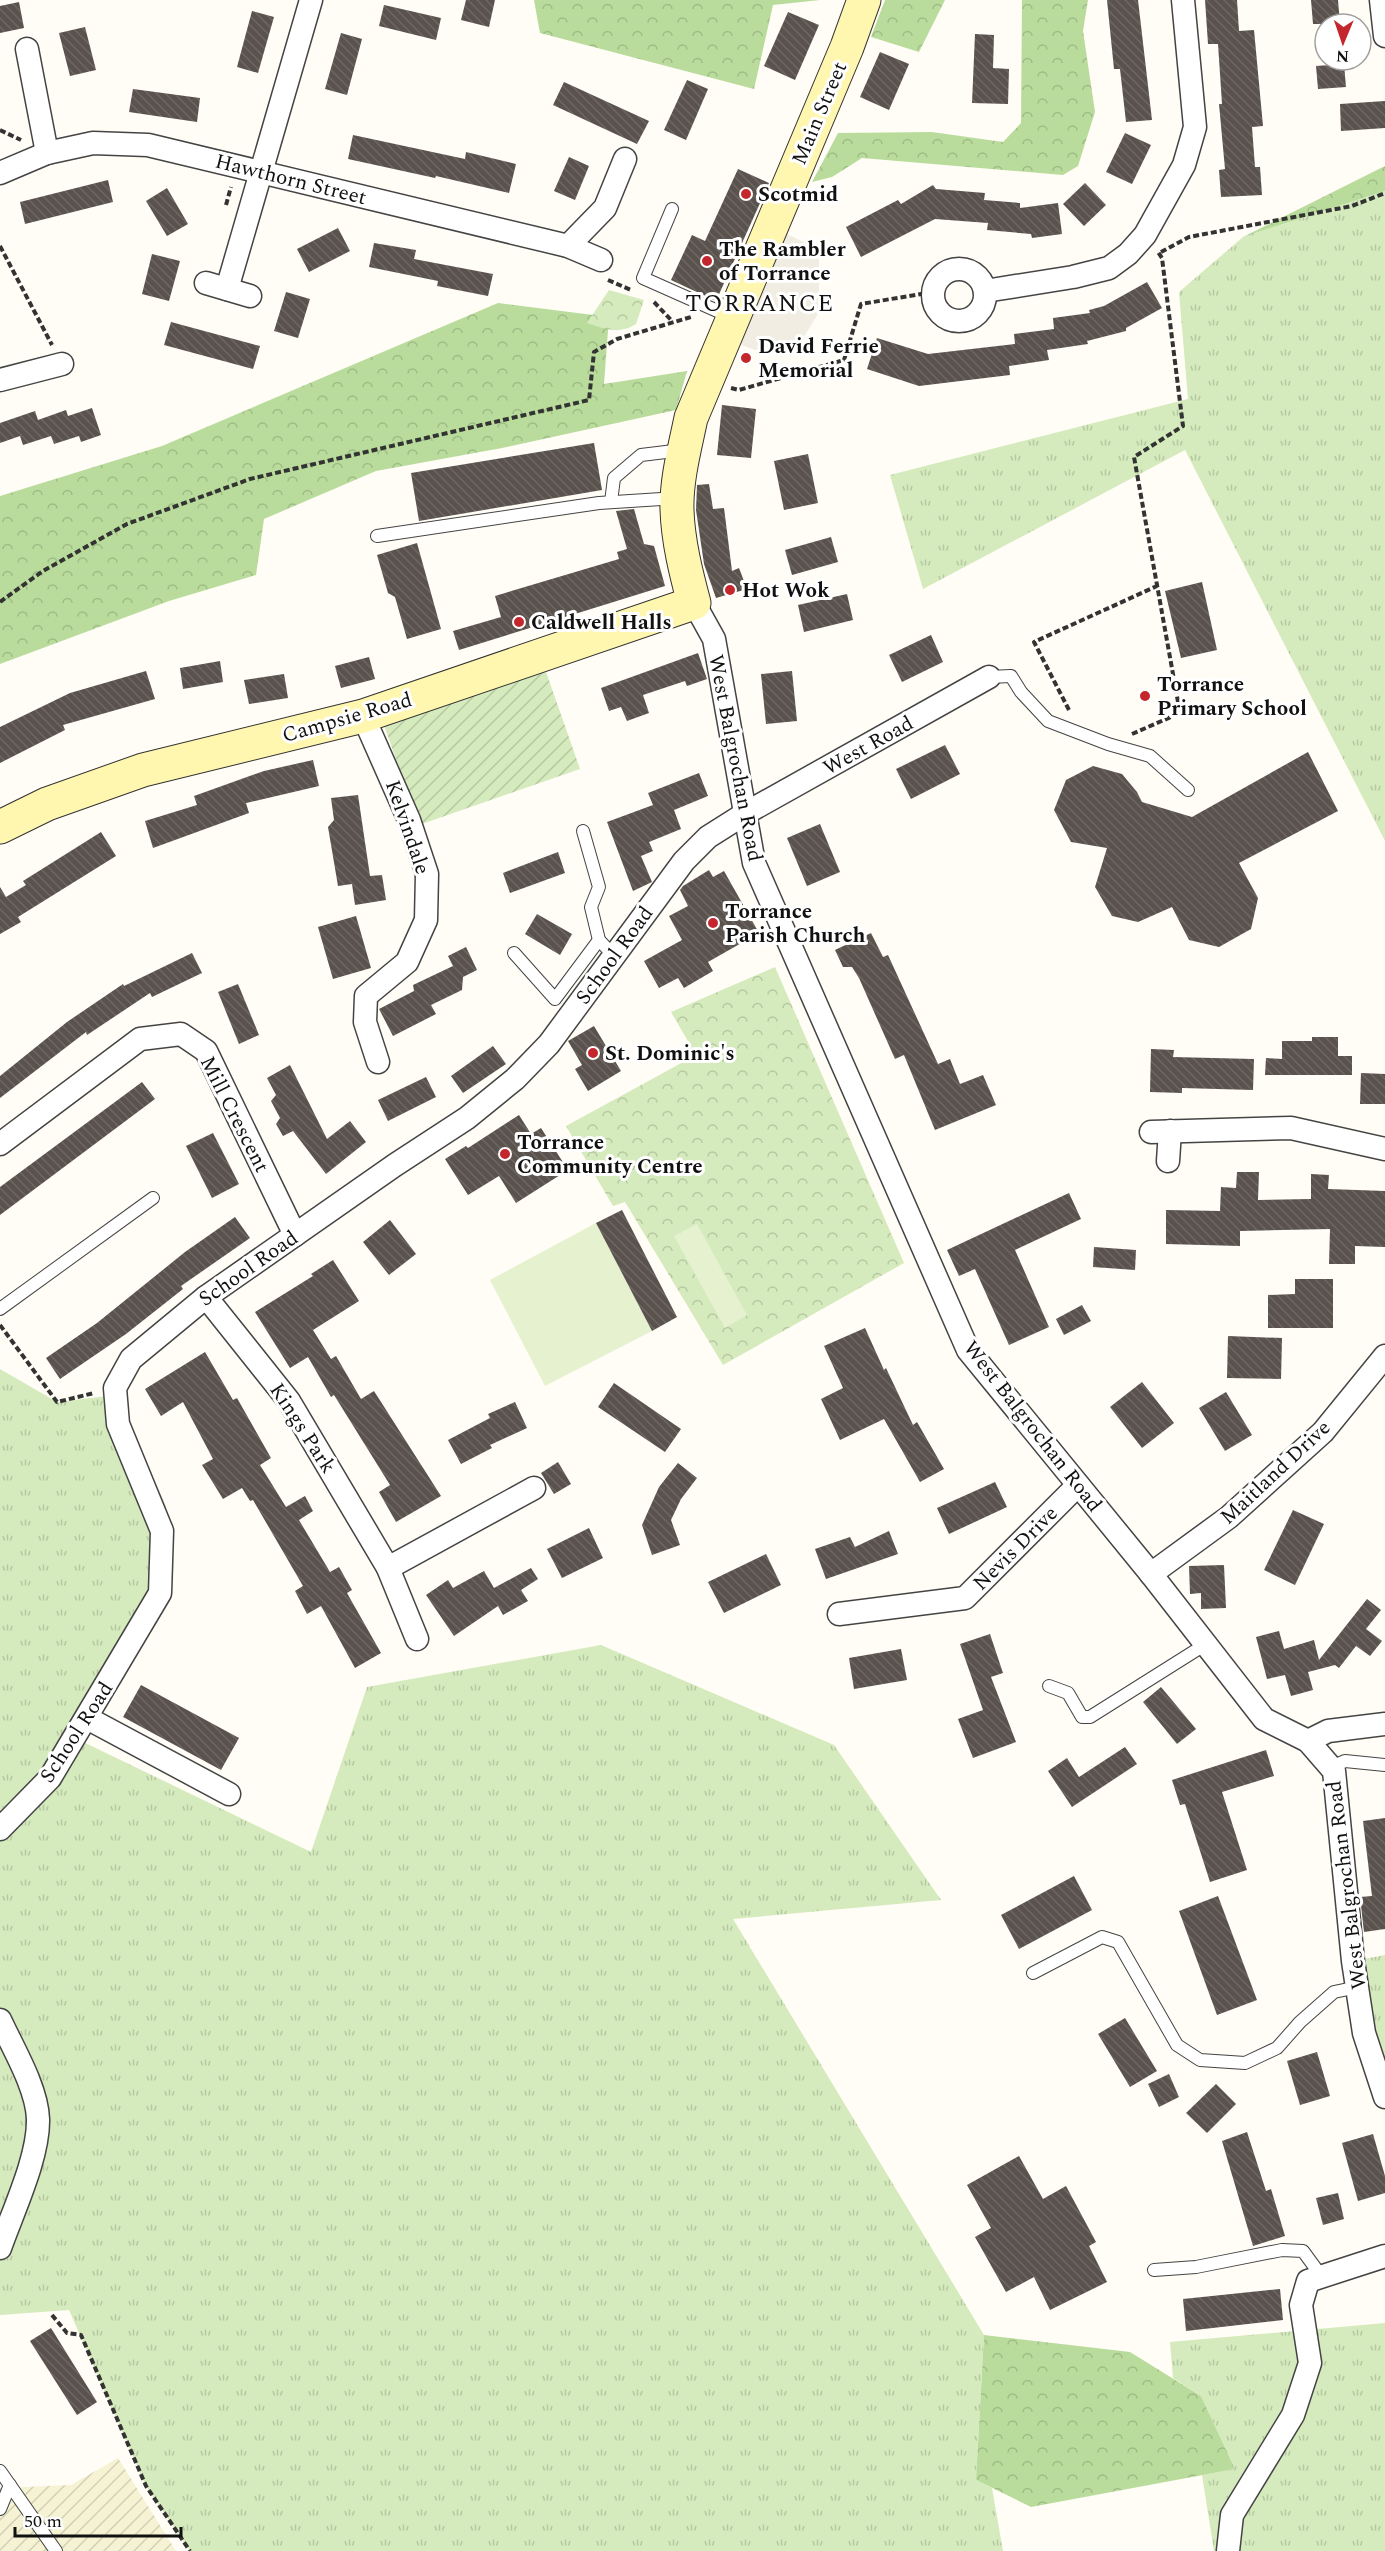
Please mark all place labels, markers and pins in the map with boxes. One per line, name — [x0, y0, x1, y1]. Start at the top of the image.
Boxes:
place label: Scotmid — [758, 179, 838, 211]
marker: Scotmid — [739, 187, 753, 201]
place label: The Rambler of Torrance — [719, 234, 846, 290]
marker: The Rambler of Torrance — [700, 254, 714, 268]
place label: David Ferrie Memorial — [758, 331, 879, 387]
marker: David Ferrie Memorial — [739, 351, 753, 365]
place label: Hot Wok — [742, 575, 830, 607]
marker: Hot Wok — [723, 583, 737, 597]
place label: Caldwell Halls — [531, 607, 672, 639]
marker: Caldwell Halls — [512, 615, 526, 629]
place label: Torrance Primary School — [1157, 669, 1307, 725]
marker: Torrance Primary School — [1138, 689, 1152, 703]
place label: Torrance Parish Church — [725, 896, 865, 952]
marker: Torrance Parish Church — [706, 916, 720, 930]
place label: St. Dominic's — [605, 1038, 735, 1070]
marker: St. Dominic's — [586, 1046, 600, 1060]
place label: Torrance Community Centre — [517, 1127, 703, 1183]
marker: Torrance Community Centre — [498, 1147, 512, 1161]

